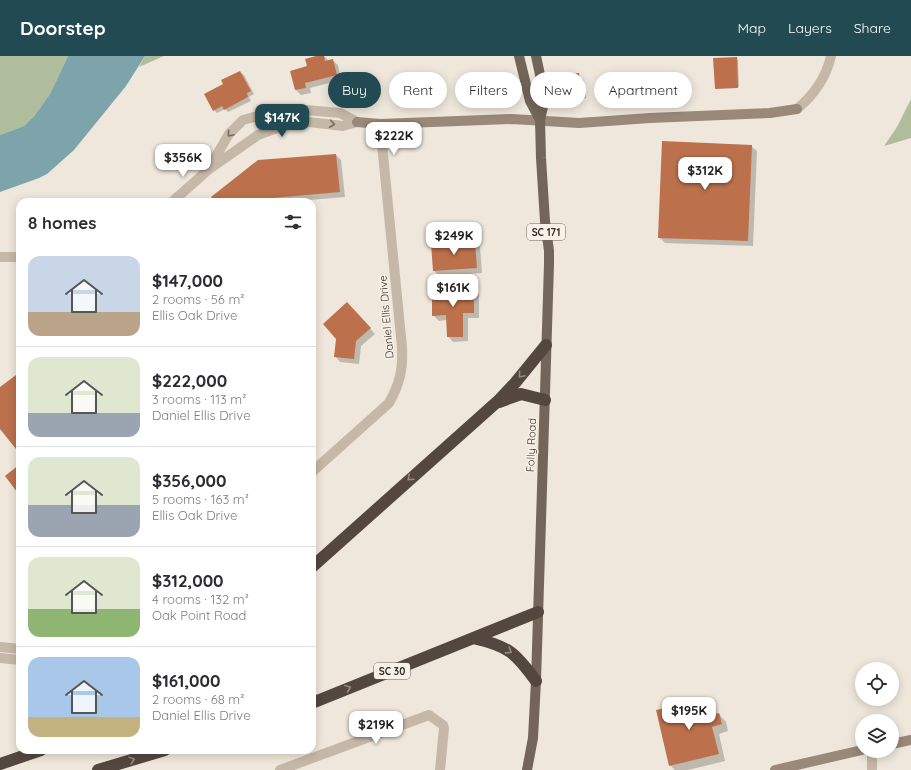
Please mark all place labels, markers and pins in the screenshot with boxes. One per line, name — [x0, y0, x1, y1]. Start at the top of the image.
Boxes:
pin: $147K — [254, 104, 310, 138]
pin: $222K — [366, 122, 422, 156]
pin: $356K — [155, 144, 211, 178]
pin: $312K — [677, 157, 733, 191]
pin: $249K — [426, 222, 482, 256]
pin: $161K — [425, 274, 481, 308]
pin: $195K — [661, 697, 717, 731]
pin: $219K — [348, 711, 404, 745]

